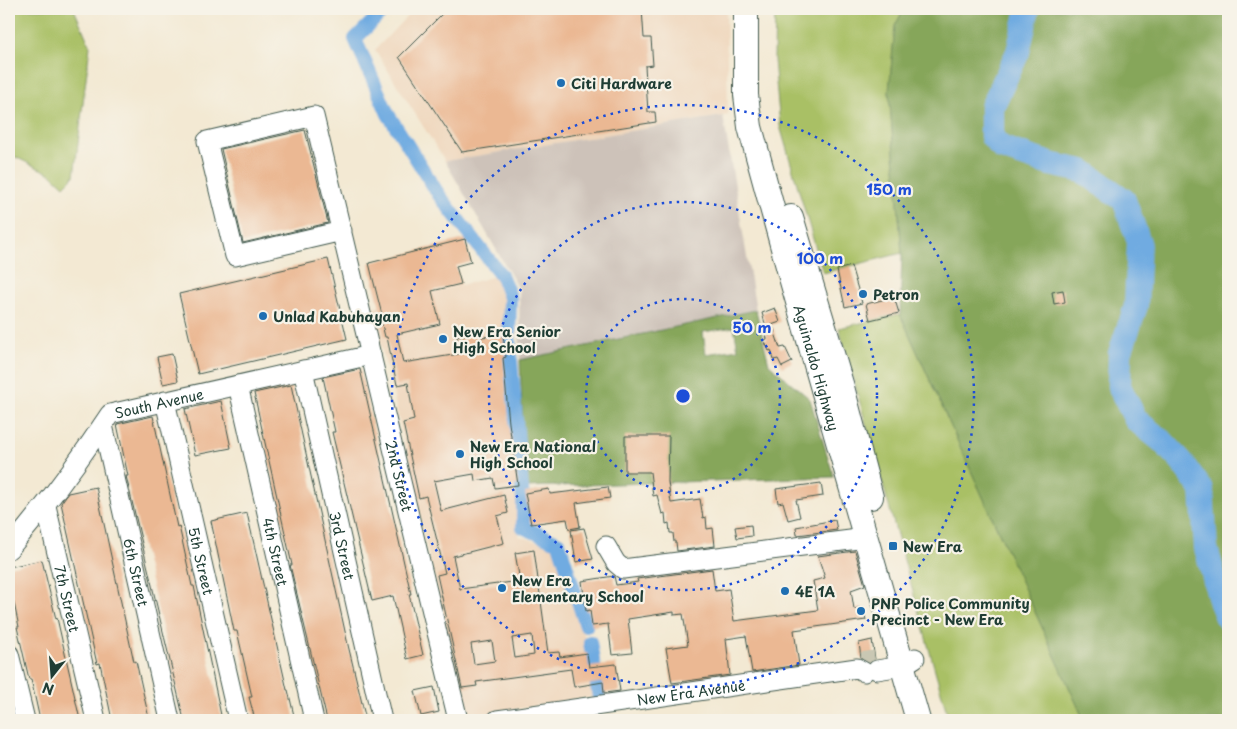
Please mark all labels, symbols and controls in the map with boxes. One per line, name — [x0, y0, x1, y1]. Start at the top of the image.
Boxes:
place label: Citi Hardware — [571, 73, 672, 94]
marker: Citi Hardware — [555, 77, 567, 89]
text: 150 m — [866, 177, 912, 200]
text: 100 m — [797, 246, 843, 269]
place label: Petron — [873, 284, 919, 305]
marker: Petron — [857, 288, 869, 300]
street label: Aguinaldo Highway — [789, 302, 845, 433]
place label: Unlad Kabuhayan — [273, 306, 401, 327]
marker: Unlad Kabuhayan — [257, 310, 269, 322]
text: 50 m — [733, 315, 771, 338]
place label: New Era Senior High School — [453, 321, 562, 358]
marker: New Era Senior High School — [437, 333, 449, 345]
street label: South Avenue — [113, 383, 206, 423]
centre of rings — [674, 387, 692, 405]
place label: New Era National High School — [470, 436, 596, 473]
street label: 2nd Street — [381, 438, 418, 514]
marker: New Era National High School — [454, 448, 466, 460]
street label: 3rd Street — [325, 509, 361, 582]
street label: 4th Street — [258, 516, 294, 588]
street label: 5th Street — [184, 525, 220, 597]
street label: 6th Street — [119, 536, 154, 609]
place label: New Era — [903, 536, 963, 557]
marker: New Era — [887, 540, 899, 552]
street label: 7th Street — [50, 563, 86, 634]
place label: New Era Elementary School — [512, 570, 644, 607]
place label: 4E 1A — [795, 581, 836, 602]
marker: New Era Elementary School — [496, 582, 508, 594]
marker: 4E 1A — [779, 585, 791, 597]
place label: PNP Police Community Precinct - New Era — [871, 593, 1030, 630]
marker: PNP Police Community Precinct - New Era — [855, 605, 867, 617]
north arrow — [28, 652, 78, 702]
street label: New Era Avenue — [635, 674, 747, 710]
text: N — [40, 677, 56, 701]

